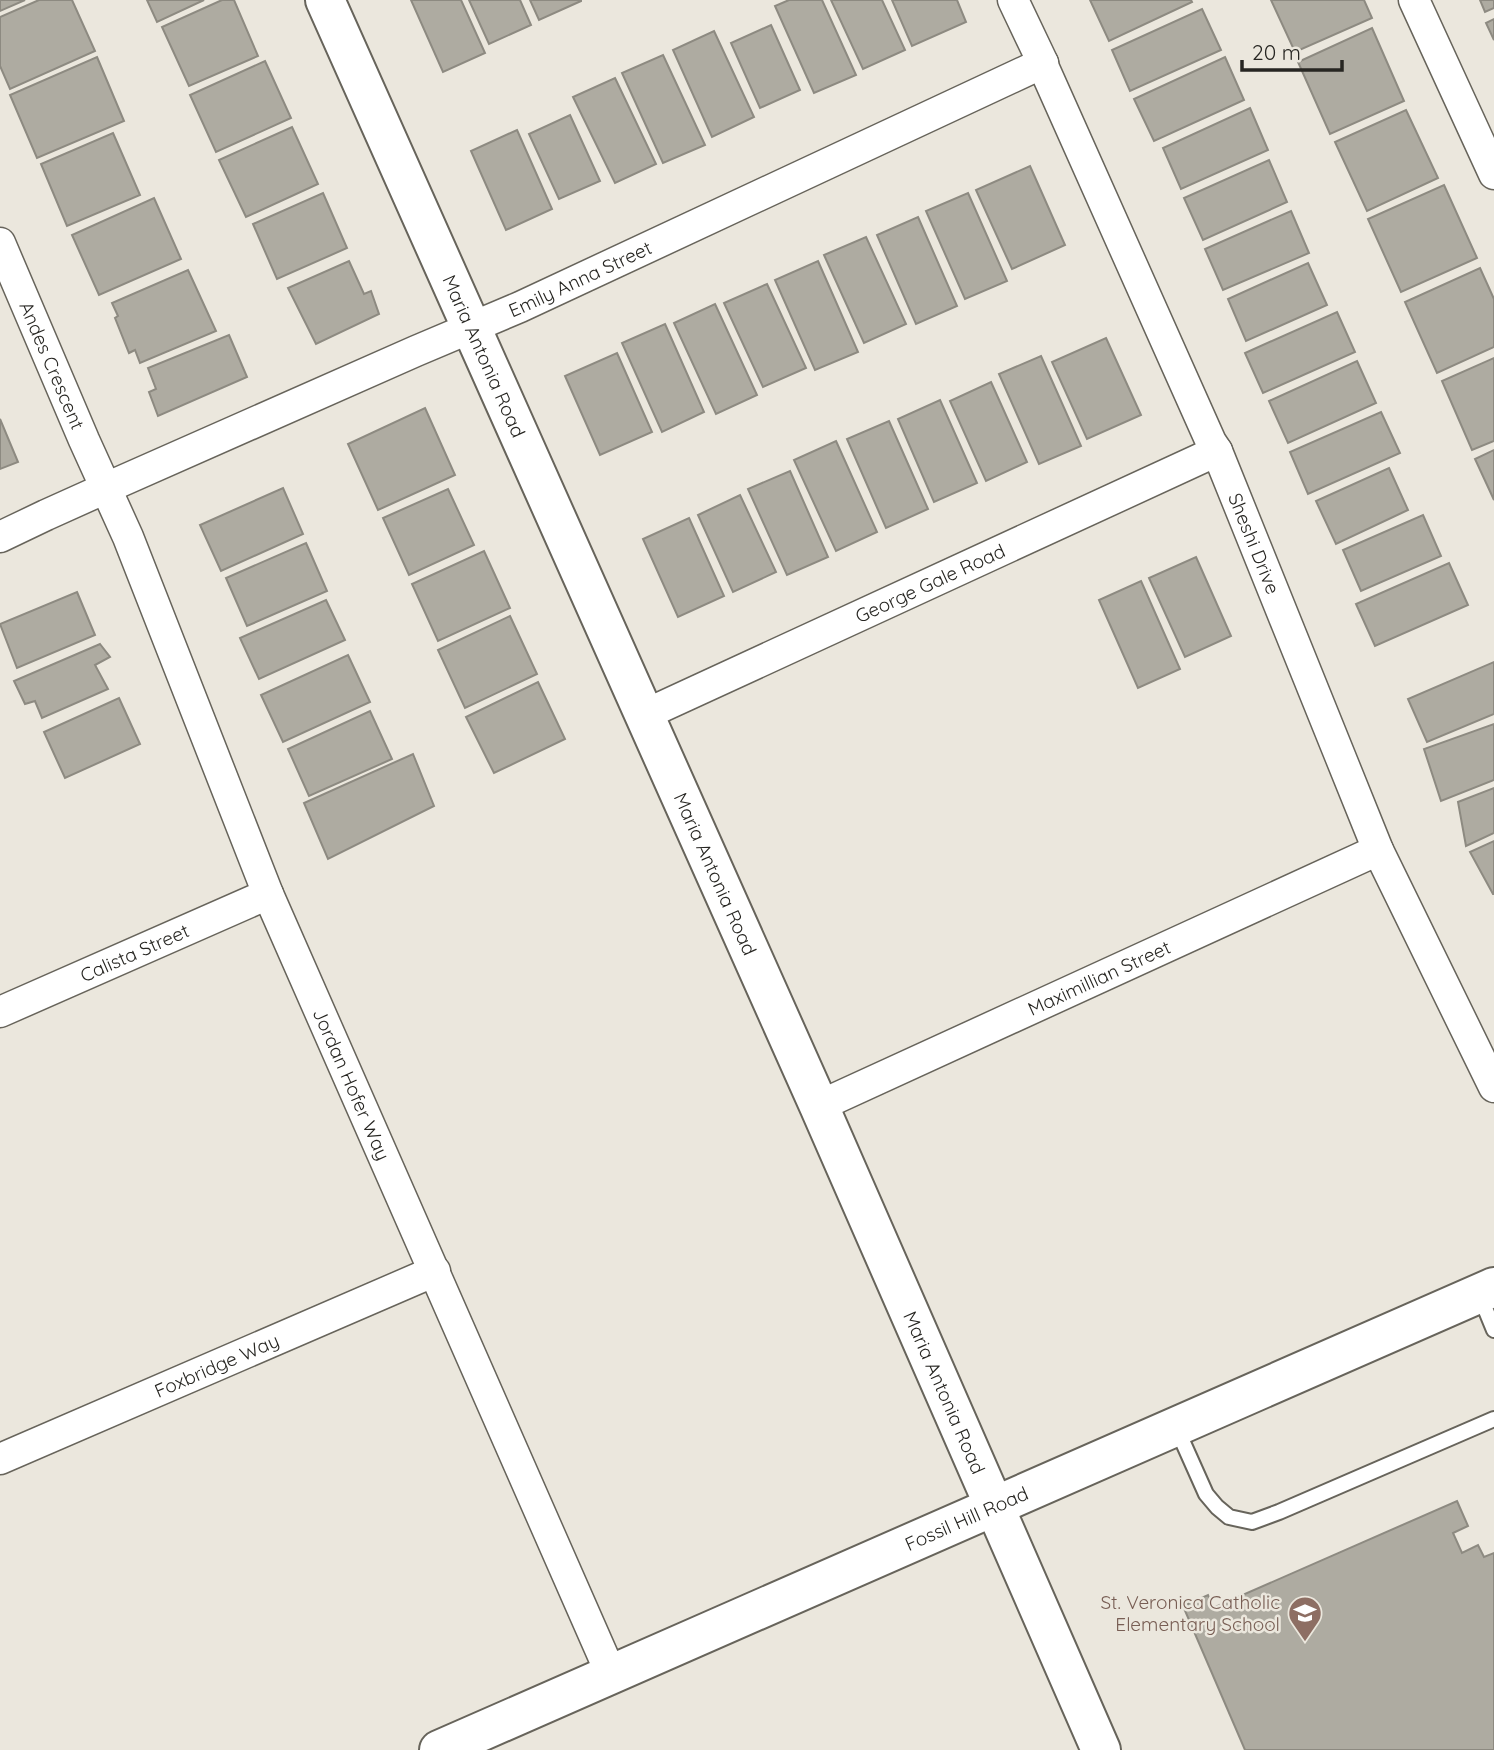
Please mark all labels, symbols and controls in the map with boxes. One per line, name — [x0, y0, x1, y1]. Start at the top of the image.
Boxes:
scale bar — [1242, 28, 1342, 72]
text: 20 m — [1252, 39, 1301, 65]
street label: Emily Anna Street — [505, 235, 656, 322]
street label: Maria Antonia Road — [437, 271, 531, 441]
street label: Andes Crescent — [14, 298, 90, 433]
street label: Sheshi Drive — [1223, 489, 1285, 598]
street label: George Gale Road — [851, 538, 1009, 628]
street label: Maria Antonia Road — [669, 789, 762, 959]
street label: Calista Street — [76, 918, 193, 987]
street label: Maximillian Street — [1024, 935, 1174, 1021]
street label: Jordan Hofer Way — [308, 1005, 396, 1164]
street label: Maria Antonia Road — [898, 1307, 991, 1478]
street label: Foxbridge Way — [151, 1328, 283, 1403]
street label: Fossil Hill Road — [901, 1481, 1032, 1556]
place label: St. Veronica Catholic Elementary School — [1100, 1590, 1280, 1636]
school or university icon: St. Veronica Catholic Elementary School — [1286, 1594, 1324, 1643]

